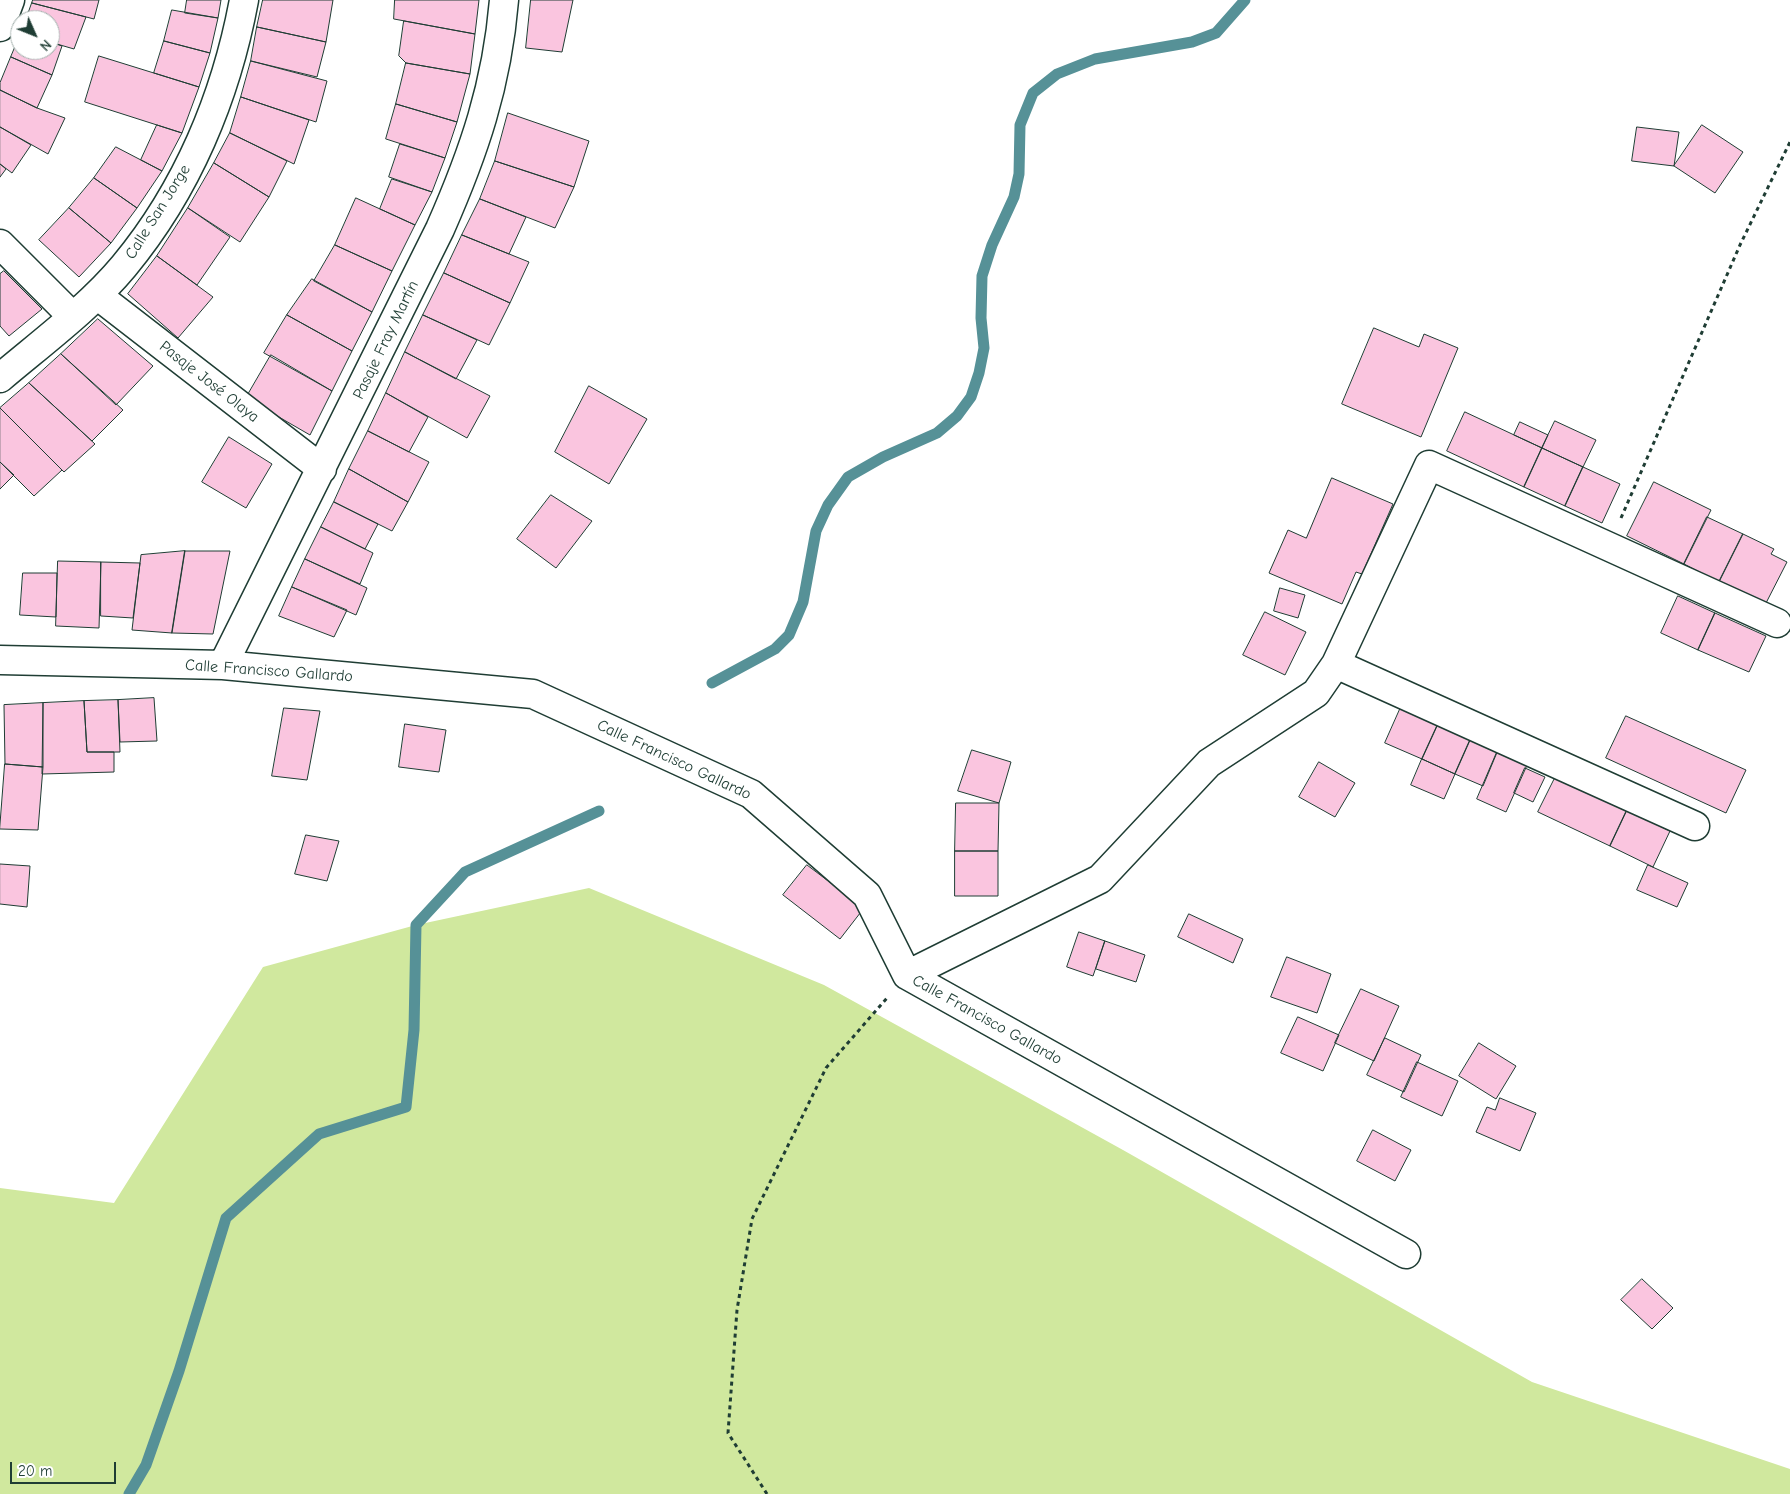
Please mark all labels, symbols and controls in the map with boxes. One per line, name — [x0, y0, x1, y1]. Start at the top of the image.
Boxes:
north arrow — [10, 10, 60, 60]
text: N — [36, 36, 55, 54]
street label: Calle San Jorge — [121, 161, 195, 263]
street label: Pasaje Fray Martín — [349, 278, 423, 402]
street label: Pasaje José Olaya — [155, 337, 263, 427]
street label: Calle Francisco Gallardo — [184, 656, 354, 686]
street label: Calle Francisco Gallardo — [594, 716, 754, 804]
street label: Calle Francisco Gallardo — [909, 971, 1065, 1069]
scale bar — [12, 1452, 119, 1484]
text: 20 m — [18, 1462, 52, 1480]

